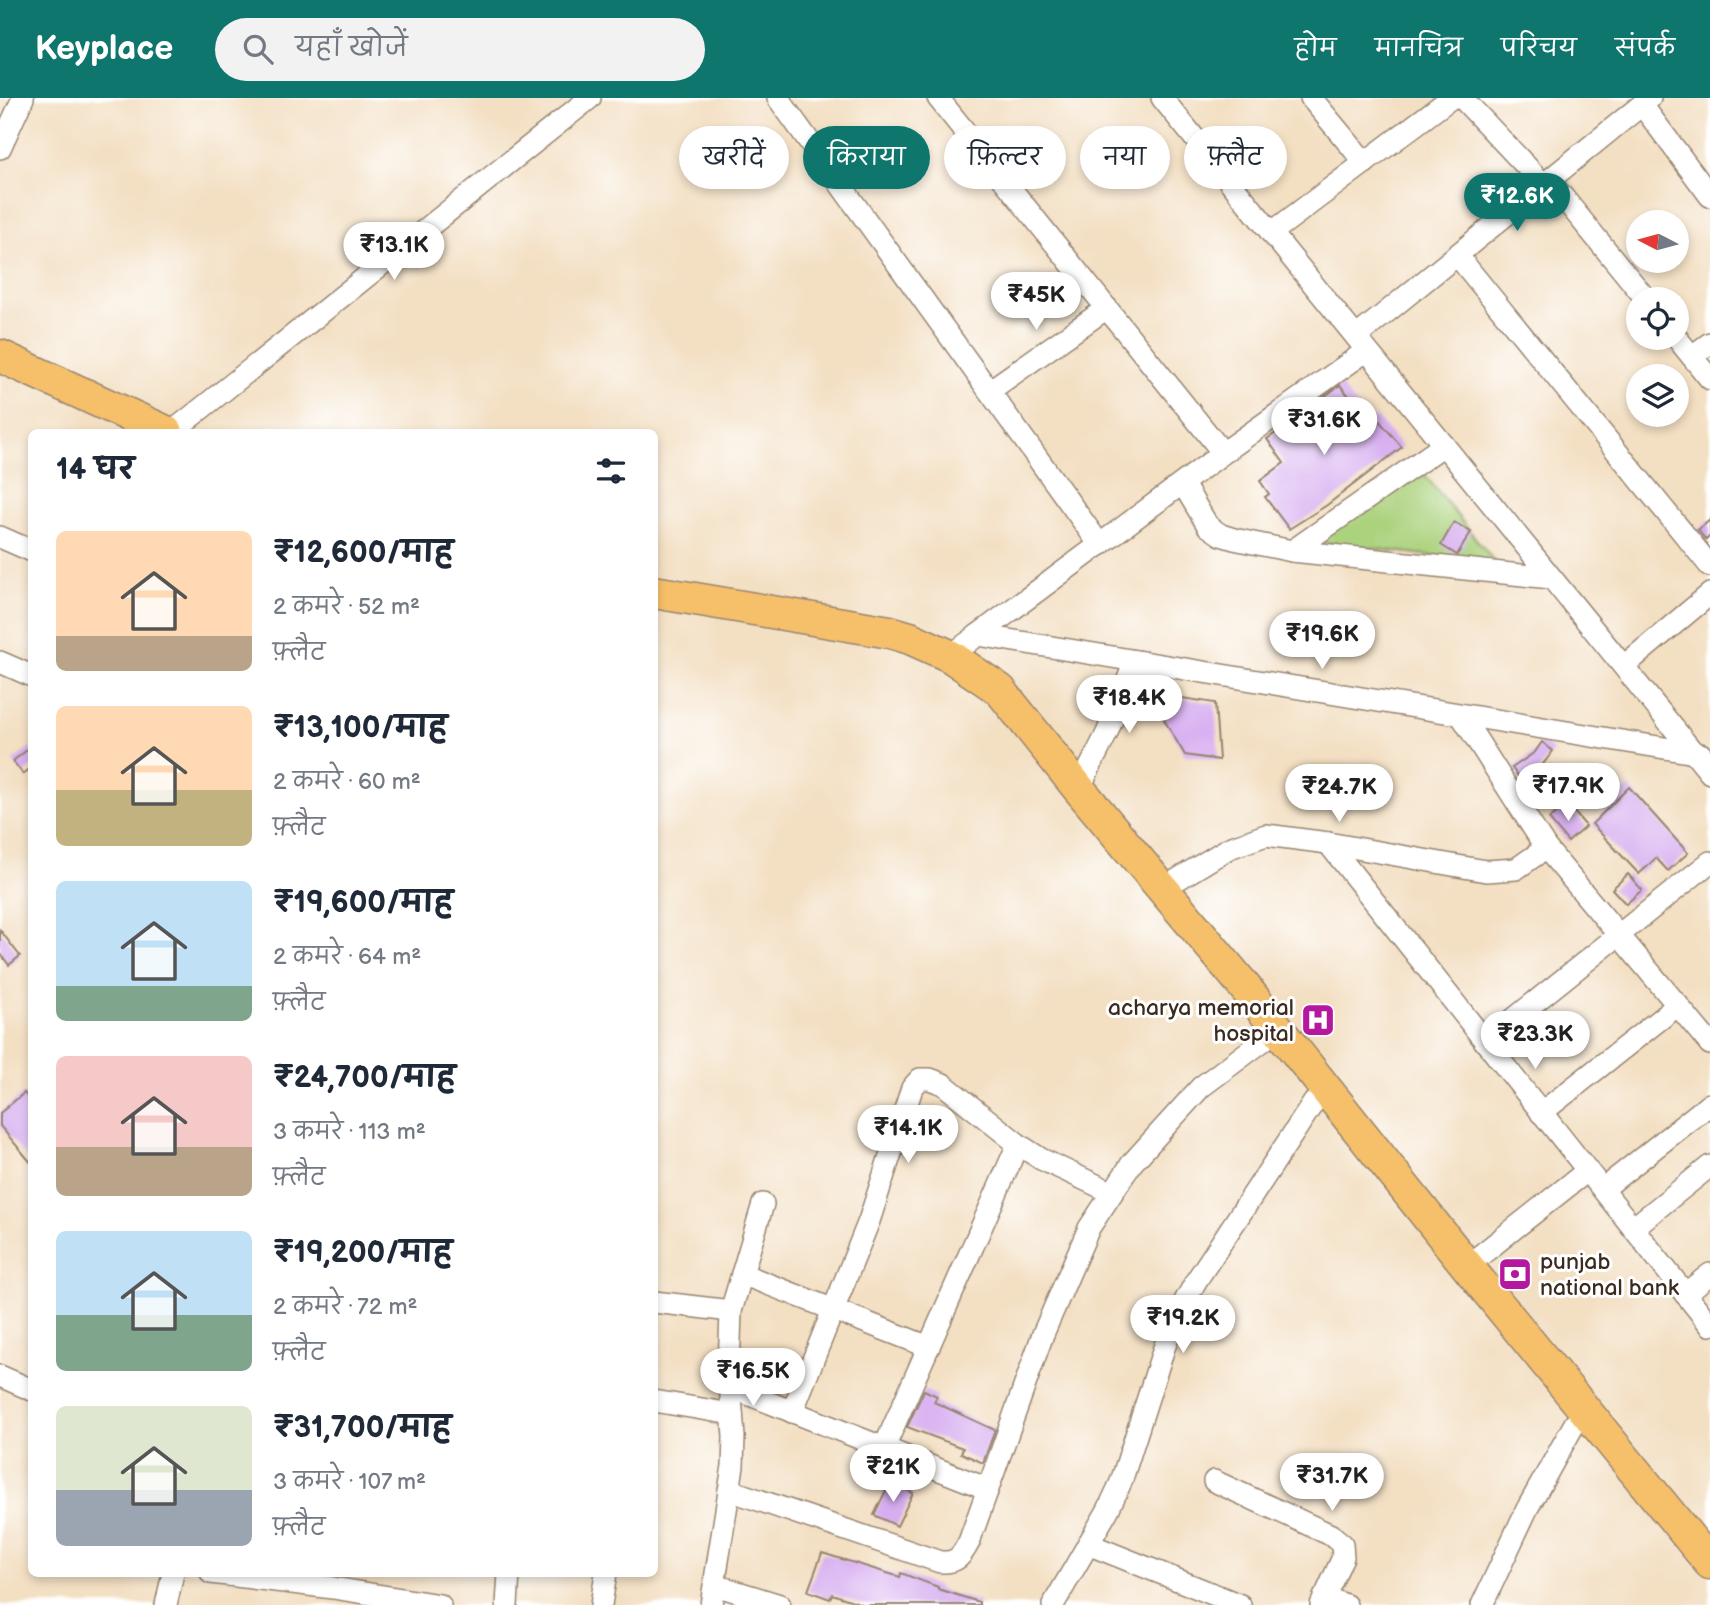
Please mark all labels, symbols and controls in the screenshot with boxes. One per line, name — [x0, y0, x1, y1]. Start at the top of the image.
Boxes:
search box — [215, 18, 705, 81]
text: Keyplace — [35, 29, 173, 69]
icon: search — [239, 30, 277, 68]
text: यहाँ खोजें — [295, 33, 407, 64]
text: होम — [1294, 34, 1337, 63]
text: मानचित्र — [1375, 34, 1463, 63]
text: परिचय — [1501, 34, 1577, 63]
text: संपर्क — [1615, 34, 1675, 63]
chip: खरीदें — [679, 126, 789, 189]
chip: किराया — [803, 126, 930, 189]
chip: फ़िल्टर — [944, 126, 1066, 189]
chip: नया — [1080, 126, 1170, 189]
chip: फ़्लैट — [1184, 126, 1287, 189]
pin: ₹12.6K — [1460, 174, 1574, 233]
text: ₹12.6K — [1480, 182, 1554, 210]
north arrow — [1626, 210, 1689, 273]
map controls — [1626, 210, 1689, 427]
pin: ₹13.1K — [337, 222, 451, 282]
text: ₹13.1K — [359, 231, 429, 259]
pin: ₹45K — [995, 272, 1077, 332]
text: ₹45K — [1007, 281, 1065, 309]
button: locate — [1626, 287, 1689, 350]
button: layers — [1626, 364, 1689, 427]
pin: ₹31.6K — [1267, 398, 1381, 457]
text: ₹31.6K — [1287, 406, 1361, 434]
text: 14 घर — [56, 452, 134, 488]
icon: filters — [592, 452, 630, 490]
text: ₹12,600/माह — [273, 535, 453, 571]
icon: home — [112, 559, 196, 643]
text: 2 कमरे · 52 m² — [273, 593, 420, 621]
pin: ₹19.6K — [1265, 612, 1379, 671]
text: ₹19.6K — [1285, 620, 1359, 648]
text: फ़्लैट — [273, 639, 325, 667]
pin: ₹18.4K — [1072, 676, 1186, 735]
text: ₹18.4K — [1092, 684, 1166, 712]
text: ₹13,100/माह — [273, 710, 447, 746]
icon: home — [112, 734, 196, 818]
pin: ₹24.7K — [1282, 764, 1396, 824]
pin: ₹17.9K — [1511, 764, 1625, 823]
text: 2 कमरे · 60 m² — [273, 768, 421, 796]
text: ₹17.9K — [1532, 772, 1604, 800]
text: ₹24.7K — [1301, 773, 1377, 801]
text: फ़्लैट — [273, 814, 325, 842]
text: ₹19,600/माह — [273, 885, 453, 921]
icon: home — [112, 909, 196, 993]
text: 2 कमरे · 64 m² — [273, 943, 421, 971]
text: फ़्लैट — [273, 989, 325, 1017]
place label: acharya memorial hospital — [1108, 994, 1294, 1048]
hospital icon: acharya memorial hospital — [1299, 1001, 1337, 1039]
pin: ₹23.3K — [1478, 1012, 1592, 1071]
text: ₹23.3K — [1497, 1020, 1573, 1048]
text: ₹24,700/माह — [273, 1060, 456, 1096]
icon: home — [112, 1084, 196, 1168]
pin: ₹14.1K — [851, 1105, 965, 1165]
text: ₹14.1K — [873, 1114, 943, 1142]
text: 3 कमरे · 113 m² — [273, 1118, 426, 1146]
text: फ़्लैट — [273, 1164, 325, 1192]
text: ₹19,200/माह — [273, 1235, 452, 1271]
place label: punjab national bank — [1540, 1248, 1680, 1302]
bank icon: punjab national bank — [1496, 1255, 1534, 1293]
icon: home — [112, 1259, 196, 1343]
text: 2 कमरे · 72 m² — [273, 1293, 417, 1321]
pin: ₹19.2K — [1126, 1296, 1240, 1355]
text: ₹19.2K — [1146, 1304, 1220, 1332]
text: फ़्लैट — [273, 1339, 325, 1367]
pin: ₹16.5K — [696, 1348, 810, 1408]
text: ₹16.5K — [716, 1357, 790, 1385]
text: ₹31,700/माह — [273, 1410, 451, 1446]
icon: home — [112, 1434, 196, 1518]
pin: ₹21K — [852, 1444, 934, 1504]
text: ₹21K — [866, 1453, 920, 1481]
pin: ₹31.7K — [1275, 1454, 1389, 1513]
text: ₹31.7K — [1296, 1462, 1368, 1490]
text: 3 कमरे · 107 m² — [273, 1468, 426, 1496]
text: फ़्लैट — [273, 1514, 325, 1542]

